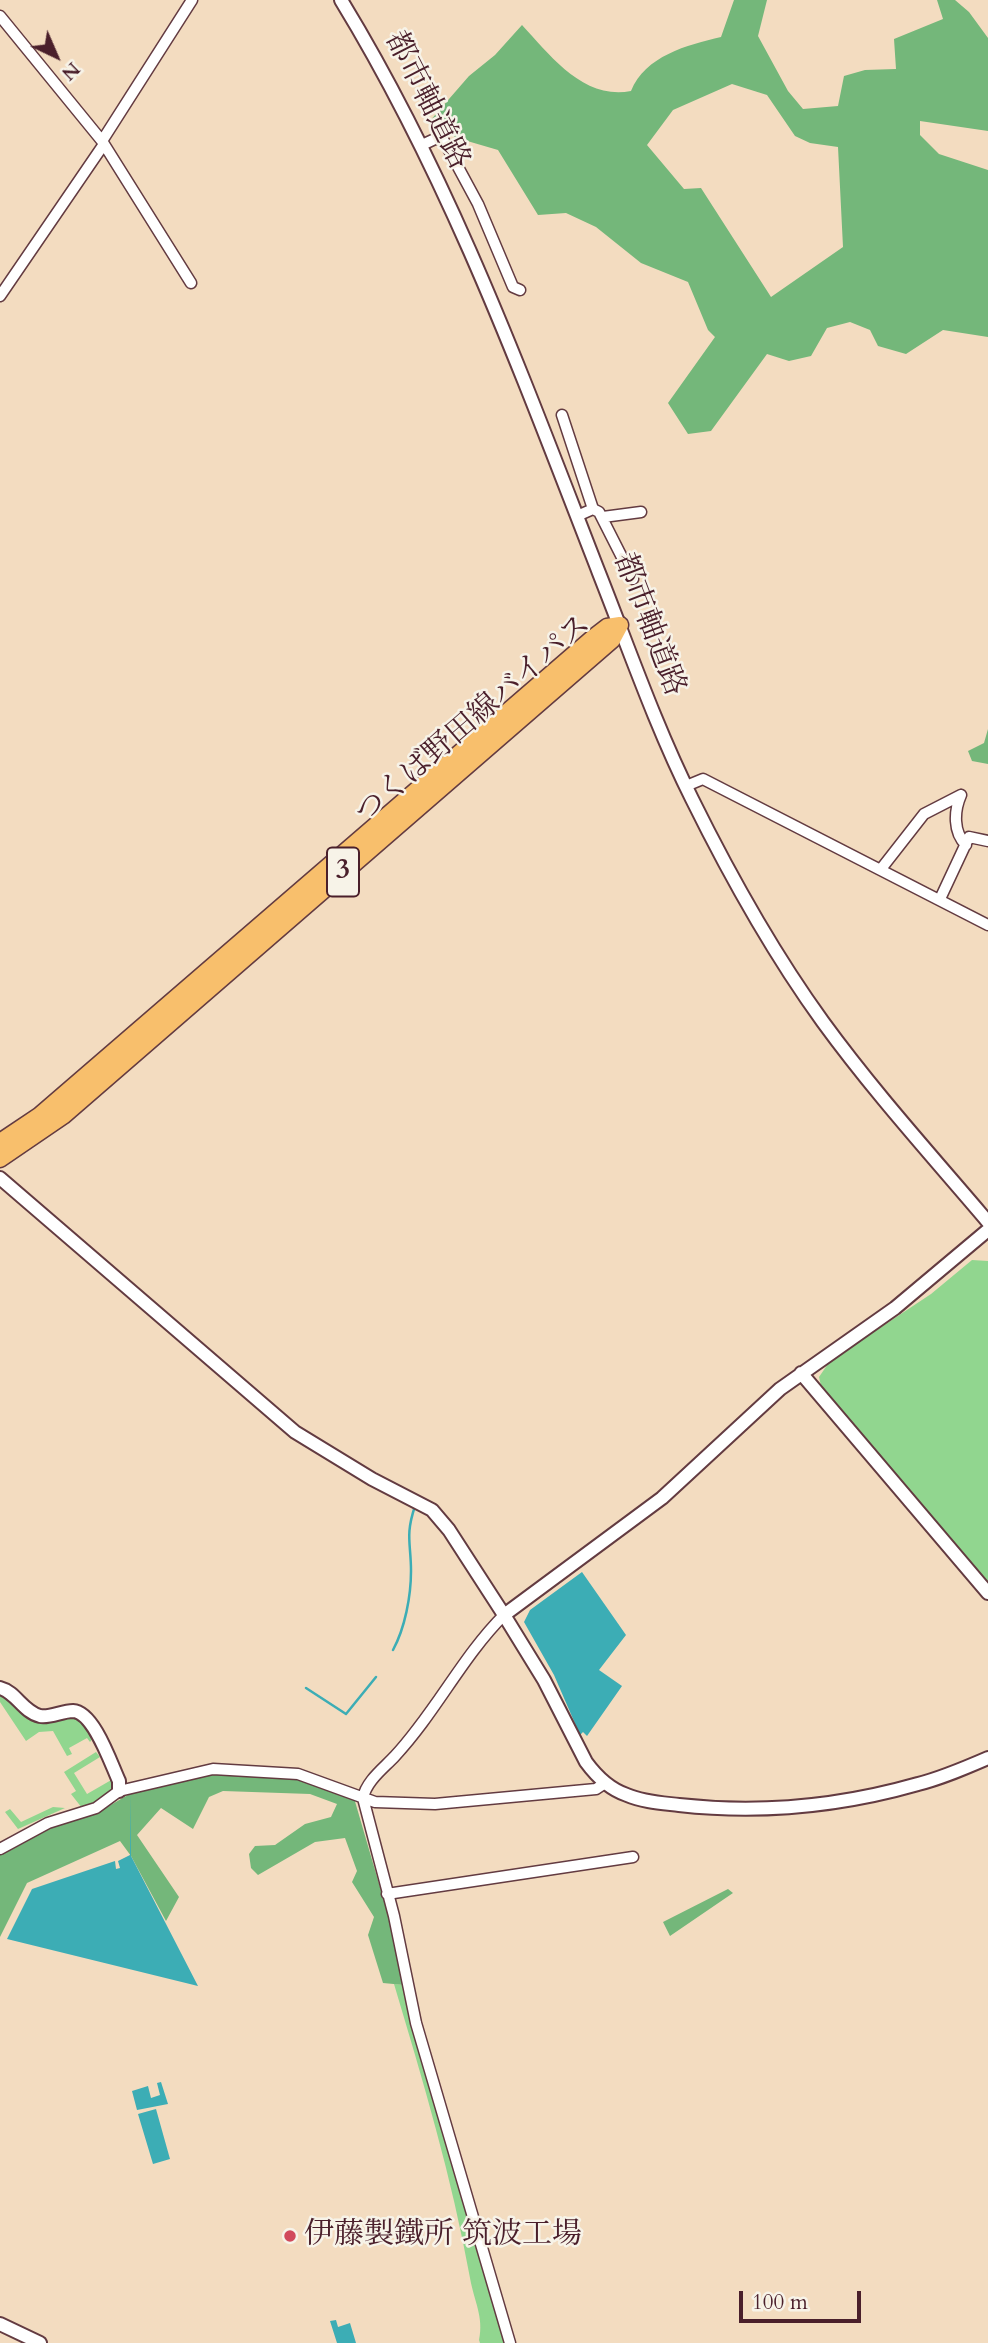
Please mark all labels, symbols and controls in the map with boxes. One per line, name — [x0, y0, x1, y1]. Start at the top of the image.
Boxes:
north arrow — [21, 21, 91, 91]
street label: 都市軸道路 — [376, 26, 476, 176]
text: N — [56, 56, 86, 86]
street label: 都市軸道路 — [604, 549, 692, 701]
street label: つくば野田線バイパス — [349, 608, 599, 832]
road number: 3 — [327, 848, 359, 896]
place label: 伊藤製鐵所 筑波工場 — [304, 2218, 582, 2254]
marker: 伊藤製鐵所 筑波工場 — [282, 2228, 298, 2244]
scale bar — [743, 2276, 866, 2320]
text: 100 m — [752, 2288, 808, 2317]

